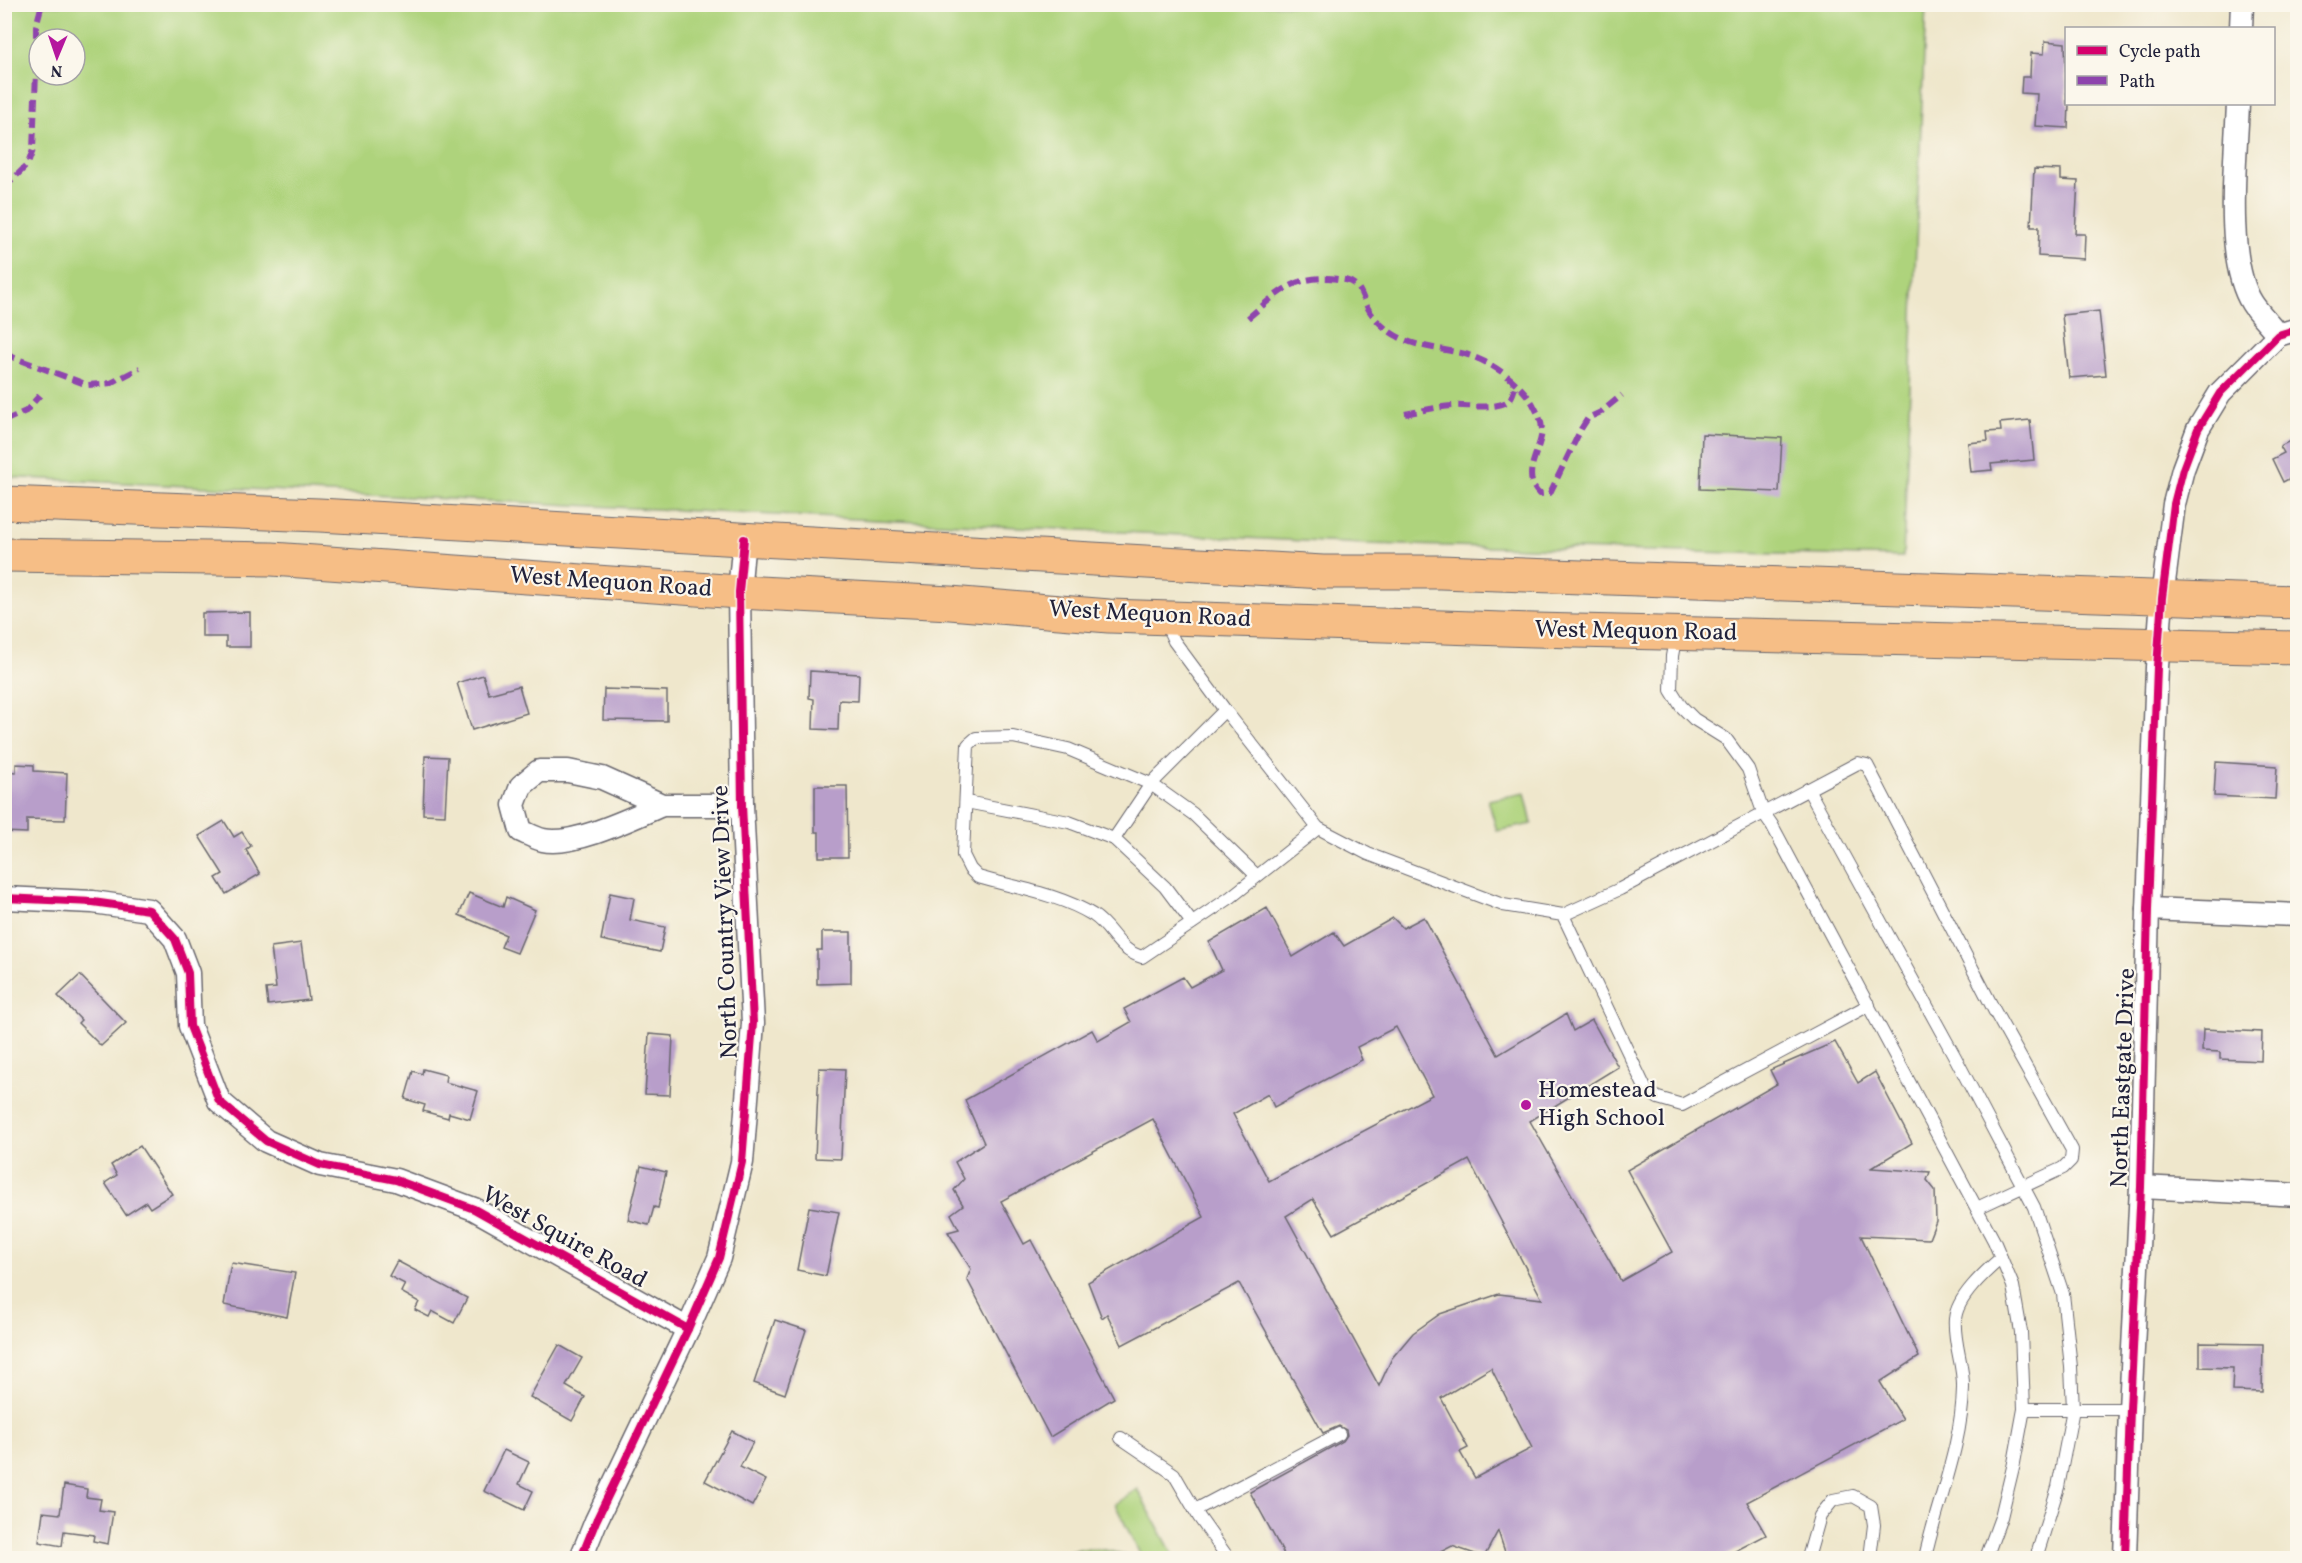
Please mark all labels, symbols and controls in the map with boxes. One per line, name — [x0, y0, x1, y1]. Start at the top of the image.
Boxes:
north arrow — [27, 27, 87, 87]
legend — [2065, 27, 2275, 105]
text: Cycle path — [2119, 40, 2201, 65]
text: N — [50, 59, 63, 81]
text: Path — [2119, 70, 2155, 95]
street label: West Mequon Road — [509, 559, 713, 607]
street label: West Mequon Road — [1048, 593, 1252, 637]
street label: West Mequon Road — [1534, 613, 1738, 651]
street label: North Country View Drive — [704, 784, 748, 1060]
street label: North Eastgate Drive — [2103, 967, 2145, 1189]
place label: Homestead High School — [1538, 1074, 1665, 1136]
marker: Homestead High School — [1519, 1098, 1533, 1112]
street label: West Squire Road — [475, 1178, 653, 1298]

